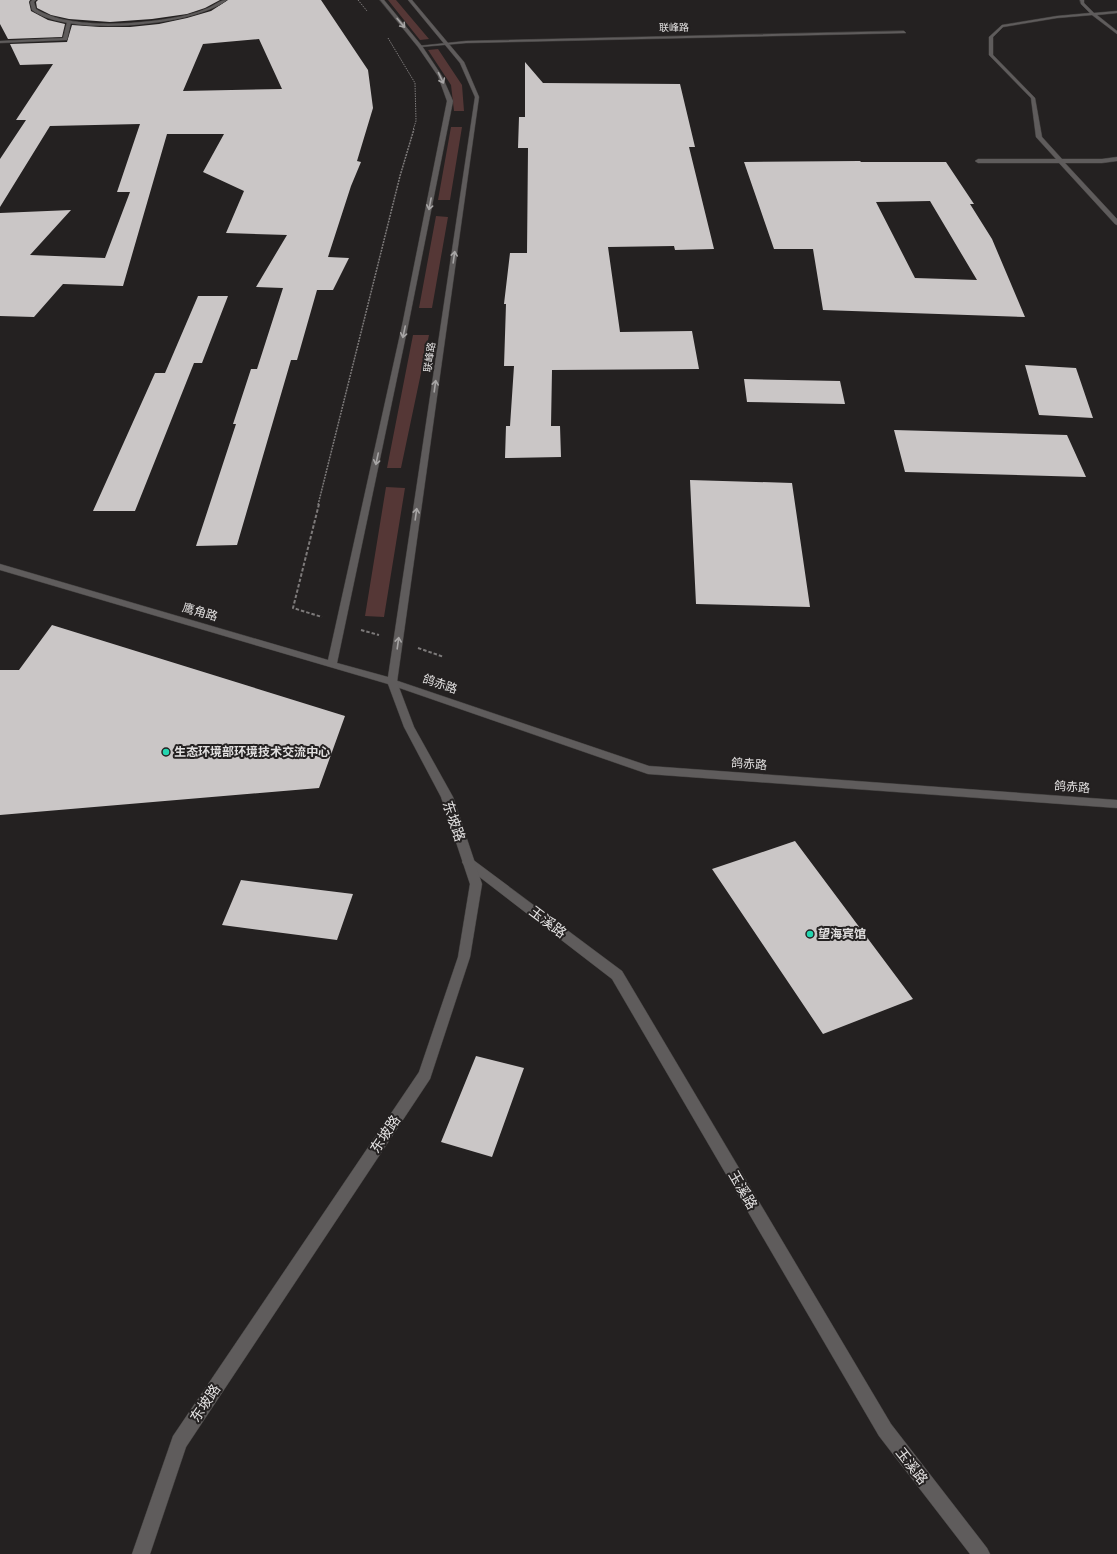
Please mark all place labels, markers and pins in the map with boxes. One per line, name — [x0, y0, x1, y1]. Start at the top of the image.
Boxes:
place label: 生态环境部环境技术交流中心 — [174, 745, 330, 759]
marker: 生态环境部环境技术交流中心 — [161, 747, 171, 757]
place label: 望海宾馆 — [818, 927, 866, 941]
marker: 望海宾馆 — [805, 929, 815, 939]

